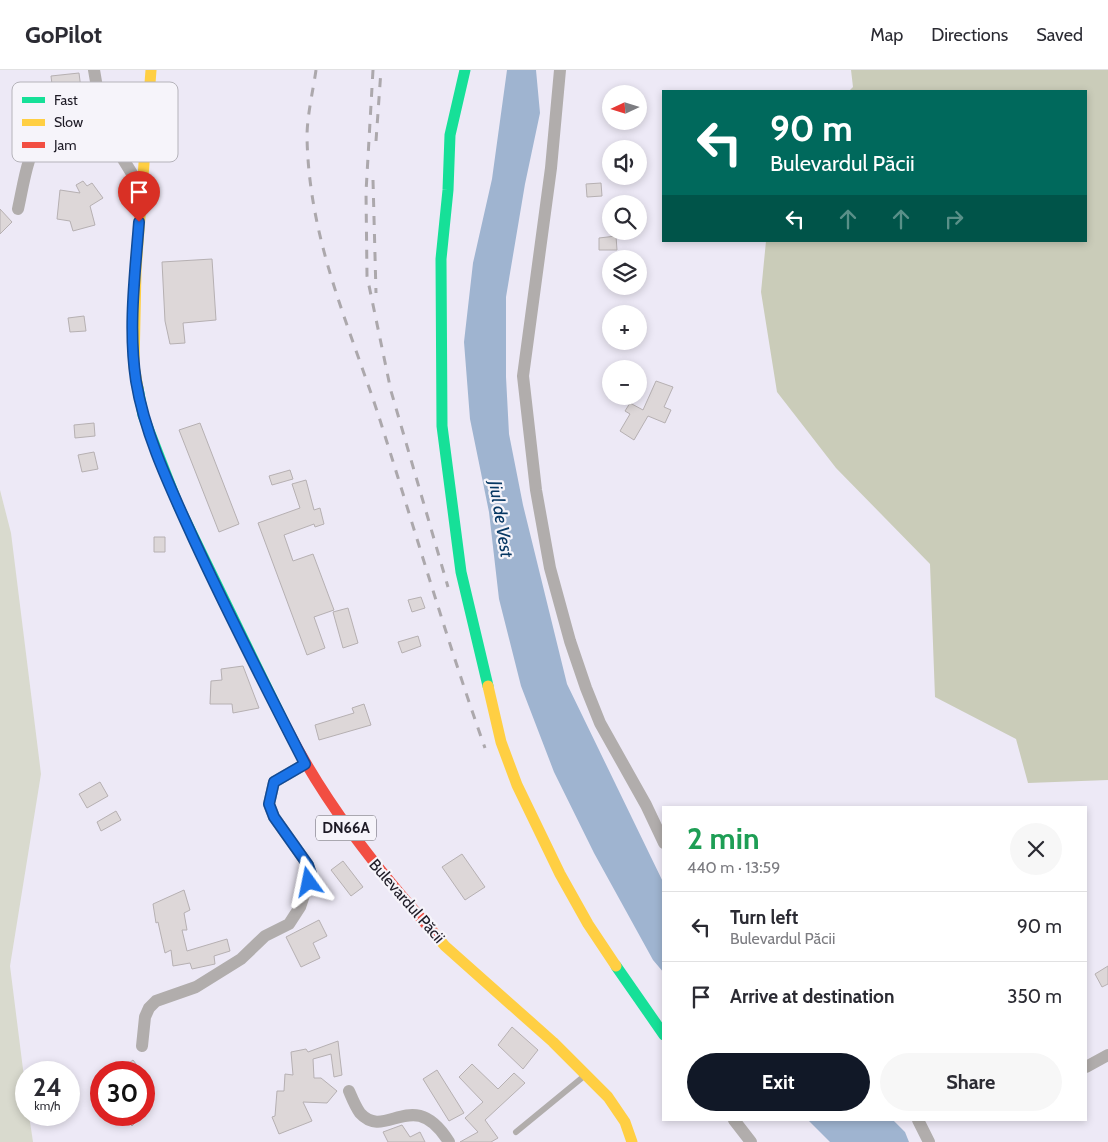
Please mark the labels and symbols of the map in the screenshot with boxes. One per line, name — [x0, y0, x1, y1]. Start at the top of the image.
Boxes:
legend — [12, 82, 178, 162]
north arrow — [602, 85, 648, 130]
text: Fast — [54, 91, 78, 109]
text: Slow — [54, 113, 83, 131]
text: Jam — [53, 136, 76, 154]
pin — [118, 171, 160, 222]
water label: Jiul de Vest — [484, 477, 518, 559]
road number: DN66A — [316, 816, 376, 840]
position arrow — [282, 855, 334, 907]
street label: Bulevardul Păcii — [365, 855, 449, 947]
speed limit sign: 30 — [90, 1061, 155, 1126]

